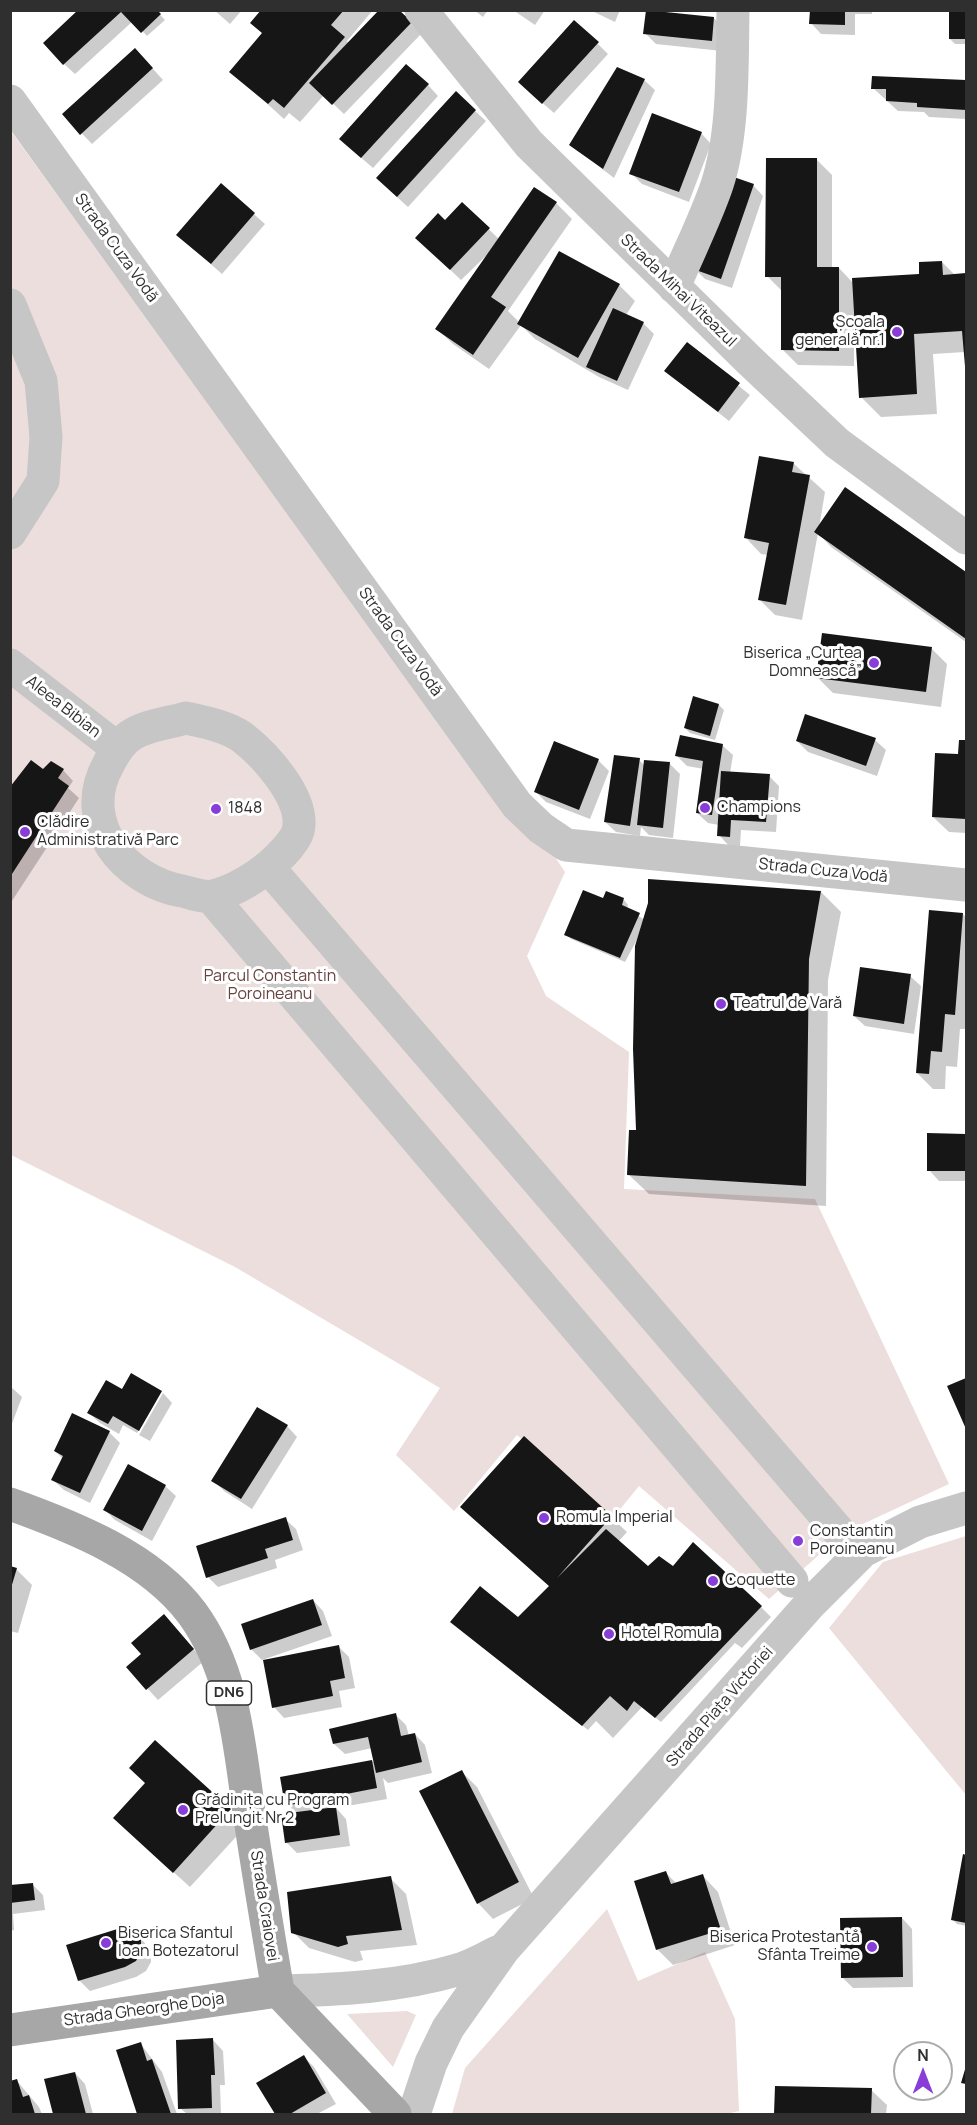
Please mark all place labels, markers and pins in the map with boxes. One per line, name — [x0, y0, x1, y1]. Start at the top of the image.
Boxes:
place label: Școala generală nr.1 — [795, 313, 885, 351]
marker: Școala generală nr.1 — [890, 325, 904, 339]
place label: Biserica „Curtea Domnească” — [743, 644, 862, 682]
marker: Biserica „Curtea Domnească” — [867, 656, 881, 670]
place label: Champions — [717, 798, 801, 818]
place label: 1848 — [228, 799, 262, 819]
marker: Champions — [698, 801, 712, 815]
marker: 1848 — [209, 802, 223, 816]
place label: Clădire Administrativă Parc — [37, 813, 179, 851]
marker: Clădire Administrativă Parc — [18, 825, 32, 839]
place label: Teatrul de Vară — [733, 994, 842, 1014]
marker: Teatrul de Vară — [714, 997, 728, 1011]
place label: Romula Imperial — [556, 1508, 673, 1528]
marker: Romula Imperial — [537, 1511, 551, 1525]
place label: Constantin Poroineanu — [810, 1522, 894, 1560]
marker: Constantin Poroineanu — [791, 1534, 805, 1548]
place label: Coquette — [725, 1571, 795, 1591]
marker: Coquette — [706, 1574, 720, 1588]
place label: Hotel Romula — [621, 1624, 719, 1644]
marker: Hotel Romula — [602, 1627, 616, 1641]
place label: Grădinița cu Program Prelungit Nr 2 — [195, 1791, 349, 1829]
marker: Grădinița cu Program Prelungit Nr 2 — [176, 1803, 190, 1817]
place label: Biserica Sfantul Ioan Botezatorul — [118, 1924, 239, 1962]
place label: Biserica Protestantă Sfânta Treime — [710, 1928, 860, 1966]
marker: Biserica Sfantul Ioan Botezatorul — [99, 1936, 113, 1950]
marker: Biserica Protestantă Sfânta Treime — [865, 1940, 879, 1954]

